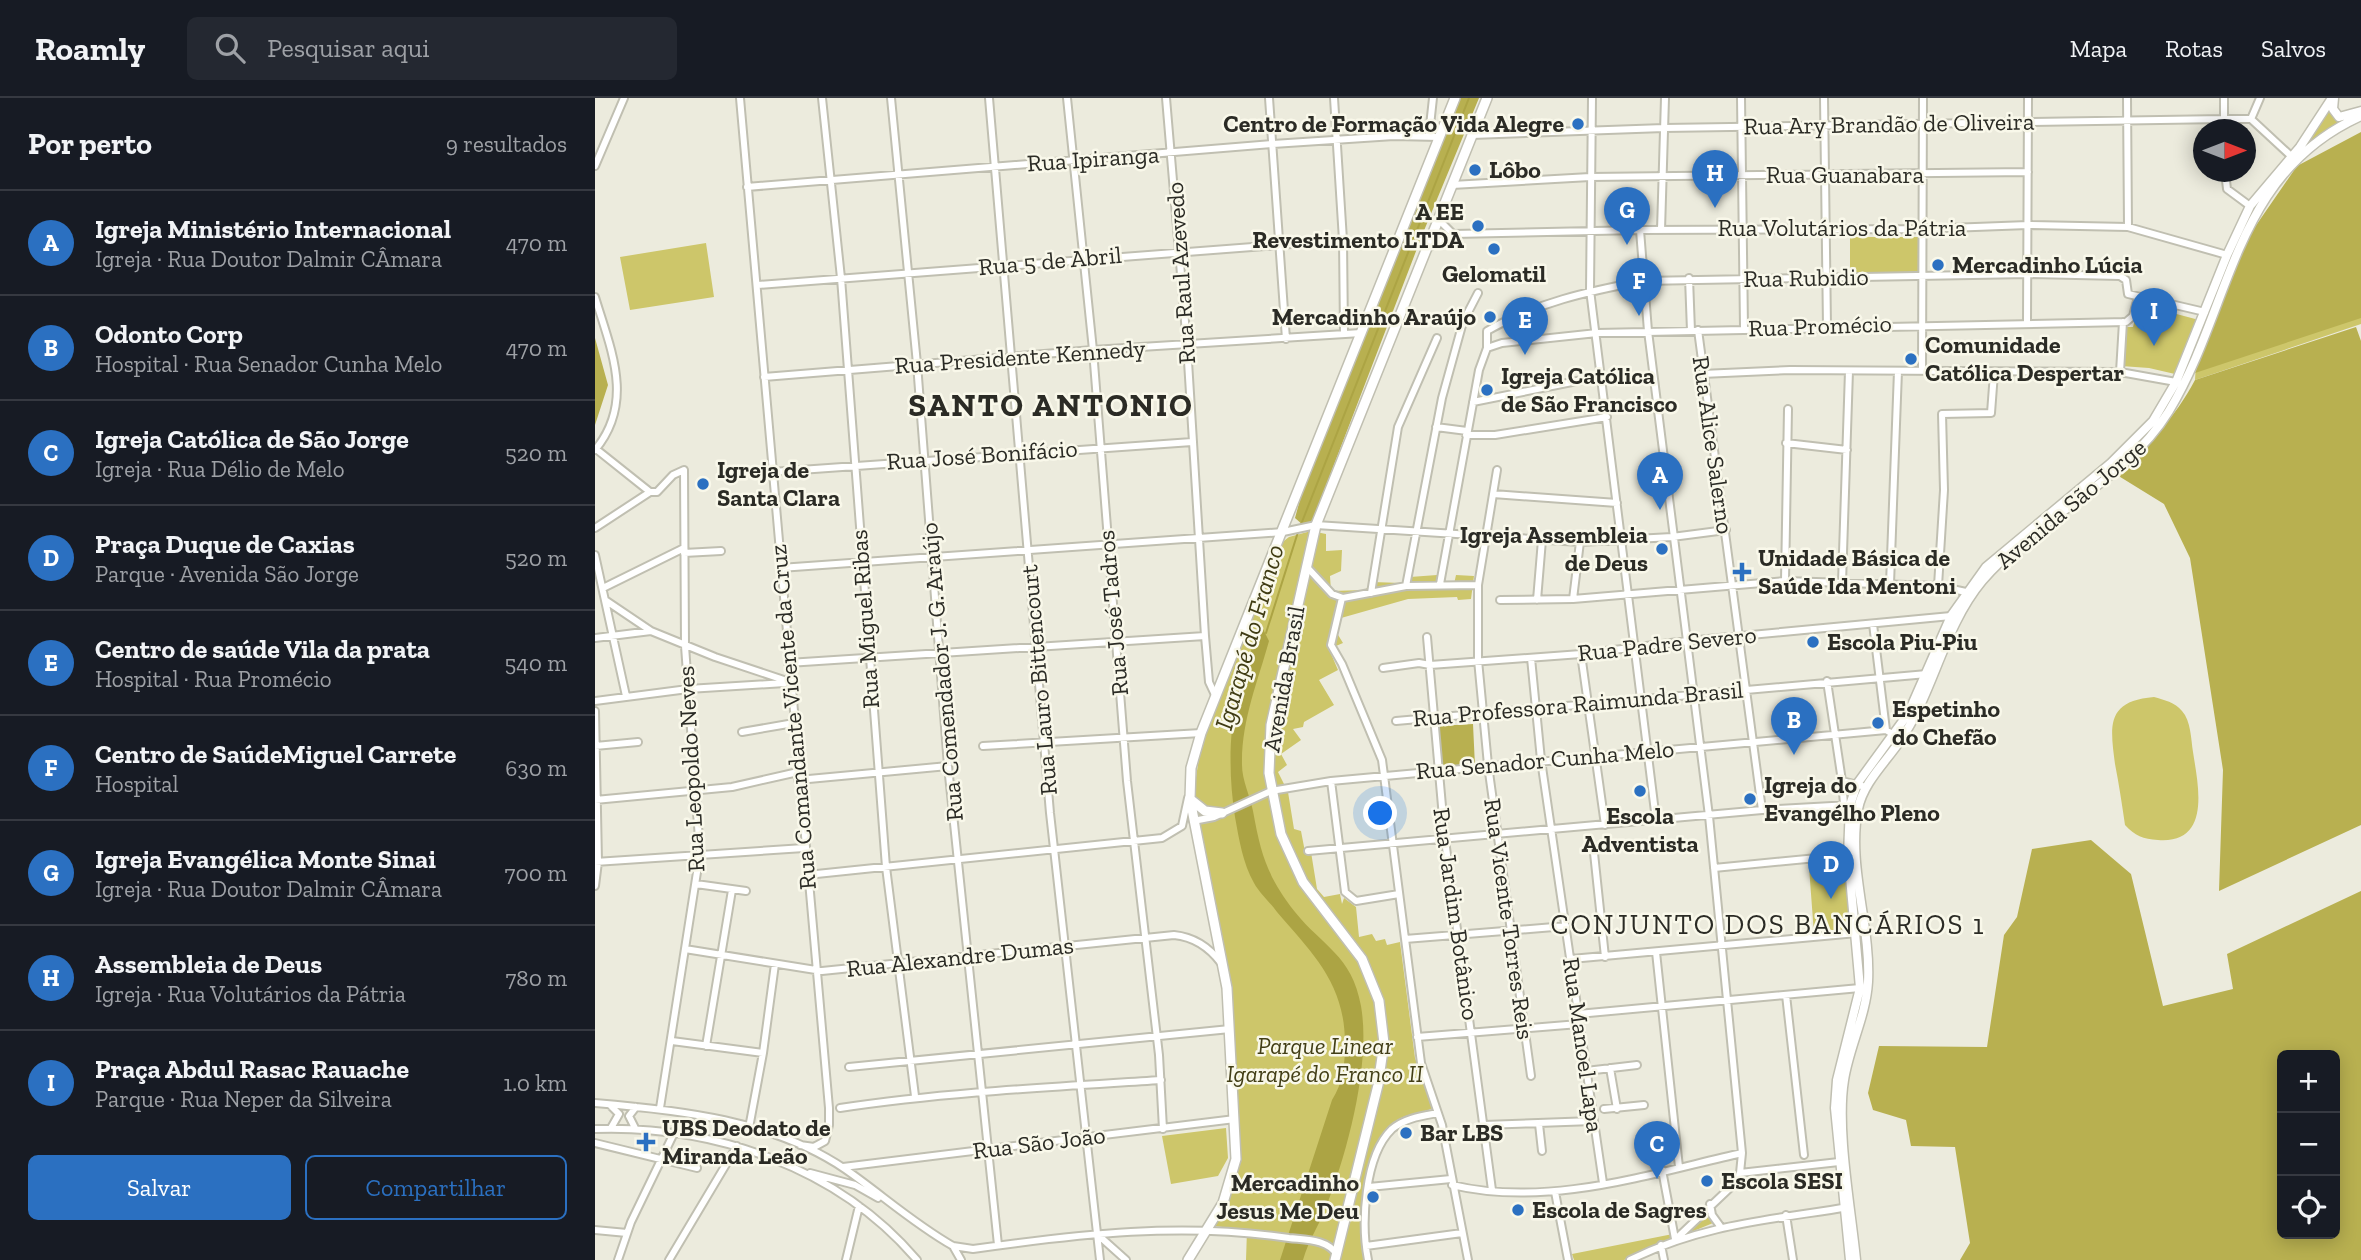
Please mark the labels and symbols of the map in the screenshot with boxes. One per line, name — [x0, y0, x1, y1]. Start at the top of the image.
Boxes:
street label: Rua Ary Brandão de Oliveira — [1743, 106, 2035, 141]
place label: Centro de Formação Vida Alegre — [1223, 109, 1564, 138]
marker: Centro de Formação Vida Alegre — [1570, 116, 1586, 132]
north arrow — [2193, 119, 2256, 182]
street label: Rua Ipiranga — [1026, 139, 1161, 178]
pin: H — [1692, 150, 1738, 208]
place label: Lôbo — [1489, 155, 1541, 184]
street label: Rua Guanabara — [1766, 160, 1925, 189]
marker: Lôbo — [1467, 162, 1483, 178]
street label: Rua Raul Azevedo — [1160, 181, 1201, 365]
pin: G — [1604, 187, 1650, 245]
place label: A EE Revestimento LTDA — [1252, 197, 1464, 254]
street label: Rua Volutários da Pátria — [1718, 213, 1967, 242]
marker: A EE Revestimento LTDA — [1470, 218, 1486, 234]
street label: Rua 5 de Abril — [977, 240, 1123, 281]
marker: Gelomatil — [1486, 241, 1502, 257]
place label: Mercadinho Lúcia — [1952, 250, 2143, 279]
marker: Mercadinho Lúcia — [1930, 257, 1946, 273]
pin: F — [1616, 258, 1662, 316]
place label: Gelomatil — [1442, 259, 1546, 288]
street label: Rua Rubidio — [1743, 262, 1869, 293]
pin: I — [2131, 288, 2177, 346]
pin: E — [1502, 297, 1548, 355]
place label: Mercadinho Araújo — [1272, 302, 1476, 331]
marker: Mercadinho Araújo — [1482, 309, 1498, 325]
street label: Rua Promécio — [1748, 309, 1892, 342]
place label: Comunidade Católica Despertar — [1925, 330, 2125, 387]
street label: Rua Presidente Kennedy — [893, 333, 1147, 380]
marker: Comunidade Católica Despertar — [1903, 351, 1919, 367]
street label: Rua Alice Salerno — [1687, 354, 1740, 536]
place label: Igreja Católica de São Francisco — [1501, 361, 1678, 418]
marker: Igreja Católica de São Francisco — [1479, 382, 1495, 398]
district label: SANTO ANTONIO — [908, 386, 1194, 424]
street label: Avenida São Jorge — [1990, 432, 2152, 575]
street label: Rua José Bonifácio — [885, 433, 1078, 476]
pin: A — [1637, 452, 1683, 510]
place label: Igreja de Santa Clara — [717, 455, 840, 512]
marker: Igreja de Santa Clara — [695, 476, 711, 492]
place label: Igreja Assembleia de Deus — [1460, 520, 1648, 577]
street label: Rua Comendador J. G. Araújo — [914, 521, 969, 823]
street label: Rua Miguel Ribas — [844, 529, 885, 710]
street label: Rua José Tadros — [1091, 529, 1134, 697]
water label: Igarapé do Franco — [1207, 541, 1291, 733]
marker: Igreja Assembleia de Deus — [1654, 541, 1670, 557]
street label: Rua Comandante Vicente da Cruz — [763, 543, 822, 891]
place label: Unidade Básica de Saúde Ida Mentoni — [1758, 543, 1956, 600]
marker: Unidade Básica de Saúde Ida Mentoni — [1732, 562, 1752, 582]
street label: Rua Lauro Bittencourt — [1014, 564, 1063, 796]
street label: Avenida Brasil — [1256, 604, 1311, 754]
street label: Rua Padre Severo — [1576, 620, 1758, 667]
place label: Escola Piu-Piu — [1827, 627, 1978, 656]
marker: Escola Piu-Piu — [1805, 634, 1821, 650]
street label: Rua Leopoldo Neves — [671, 665, 710, 873]
street label: Rua Professora Raimunda Brasil — [1411, 675, 1744, 732]
place label: Espetinho do Chefão — [1892, 694, 2000, 751]
pin: B — [1771, 697, 1817, 755]
marker: Espetinho do Chefão — [1870, 715, 1886, 731]
street label: Rua Senador Cunha Melo — [1415, 734, 1675, 785]
place label: Igreja do Evangélho Pleno — [1764, 770, 1940, 827]
marker: Escola Adventista — [1632, 783, 1648, 799]
marker: Igreja do Evangélho Pleno — [1742, 791, 1758, 807]
your location — [1363, 796, 1397, 830]
street label: Rua Vicente Torres Reis — [1478, 796, 1541, 1042]
place label: Escola Adventista — [1581, 801, 1699, 858]
street label: Rua Jardim Botânico — [1427, 806, 1486, 1022]
pin: D — [1808, 841, 1854, 899]
district label: CONJUNTO DOS BANCÁRIOS 1 — [1551, 908, 1986, 941]
street label: Rua Alexandre Dumas — [845, 930, 1075, 983]
street label: Rua Manoel Lapa — [1557, 956, 1610, 1135]
park label: Parque Linear Igarapé do Franco II — [1226, 1031, 1424, 1088]
place label: UBS Deodato de Miranda Leão — [662, 1113, 831, 1170]
place label: Bar LBS — [1420, 1118, 1503, 1147]
street label: Rua São João — [971, 1120, 1107, 1165]
pin: C — [1634, 1121, 1680, 1179]
marker: Bar LBS — [1398, 1125, 1414, 1141]
marker: UBS Deodato de Miranda Leão — [636, 1132, 656, 1152]
place label: Escola SESI — [1721, 1166, 1843, 1195]
place label: Mercadinho Jesus Me Deu — [1216, 1168, 1359, 1225]
marker: Escola SESI — [1699, 1173, 1715, 1189]
marker: Mercadinho Jesus Me Deu — [1365, 1189, 1381, 1205]
place label: Escola de Sagres — [1532, 1195, 1707, 1224]
marker: Escola de Sagres — [1510, 1202, 1526, 1218]

